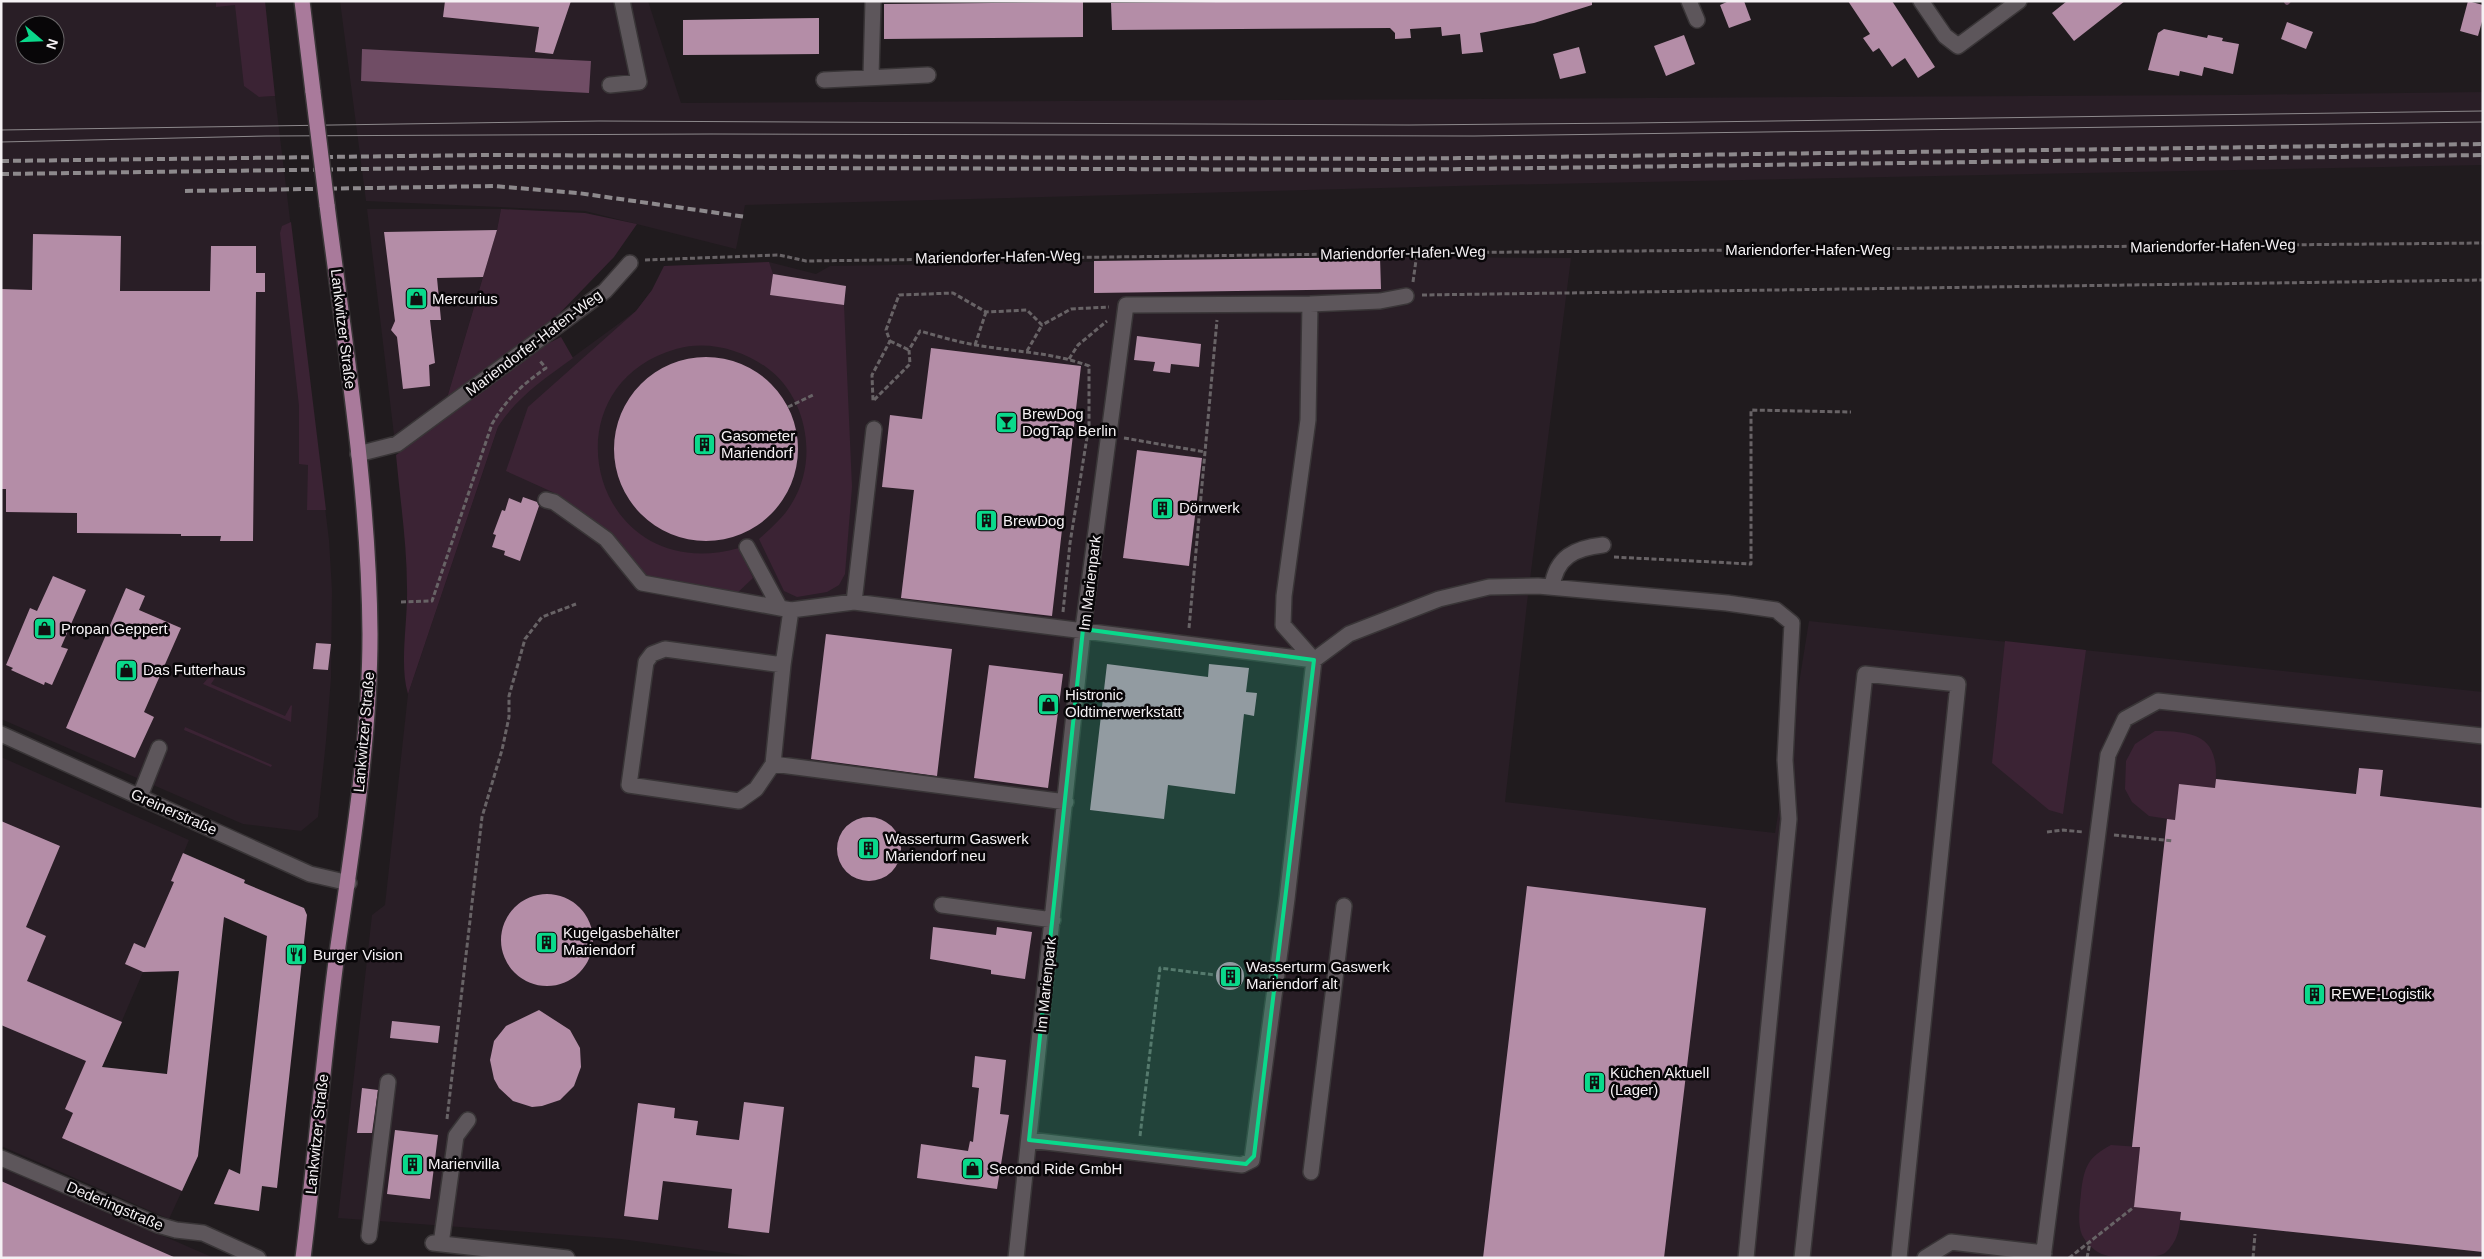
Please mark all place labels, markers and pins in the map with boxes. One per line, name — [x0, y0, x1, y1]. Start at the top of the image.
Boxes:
shop icon: Mercurius — [404, 287, 428, 311]
place label: Mercurius — [432, 290, 498, 307]
place label: BrewDog DogTap Berlin — [1022, 405, 1116, 439]
bar icon: BrewDog DogTap Berlin — [994, 411, 1018, 435]
place label: Gasometer Mariendorf — [721, 427, 795, 461]
building icon: Gasometer Mariendorf — [693, 433, 717, 457]
building icon: Dörrwerk — [1151, 496, 1175, 520]
place label: Dörrwerk — [1179, 499, 1240, 516]
building icon: BrewDog — [975, 509, 999, 533]
place label: BrewDog — [1003, 512, 1065, 529]
shop icon: Propan Geppert — [33, 617, 57, 641]
place label: Propan Geppert — [61, 620, 169, 637]
shop icon: Das Futterhaus — [115, 658, 139, 682]
place label: Das Futterhaus — [143, 661, 246, 678]
place label: Histronic Oldtimerwerkstatt — [1065, 686, 1183, 720]
shop icon: Histronic Oldtimerwerkstatt — [1037, 692, 1061, 716]
place label: Wasserturm Gaswerk Mariendorf neu — [885, 830, 1029, 864]
building icon: Wasserturm Gaswerk Mariendorf neu — [857, 836, 881, 860]
place label: Kugelgasbehälter Mariendorf — [563, 924, 680, 958]
building icon: Kugelgasbehälter Mariendorf — [535, 930, 559, 954]
restaurant icon: Burger Vision — [285, 943, 309, 967]
place label: Burger Vision — [313, 946, 403, 963]
place label: Wasserturm Gaswerk Mariendorf alt — [1246, 958, 1390, 992]
building icon: Wasserturm Gaswerk Mariendorf alt — [1218, 964, 1242, 988]
building icon: REWE-Logistik — [2303, 982, 2327, 1006]
place label: REWE-Logistik — [2331, 985, 2432, 1002]
place label: Küchen Aktuell (Lager) — [1610, 1064, 1709, 1098]
building icon: Küchen Aktuell (Lager) — [1582, 1070, 1606, 1094]
building icon: Marienvilla — [400, 1152, 424, 1176]
place label: Marienvilla — [428, 1155, 500, 1172]
shop icon: Second Ride GmbH — [961, 1157, 985, 1181]
place label: Second Ride GmbH — [989, 1160, 1122, 1177]

